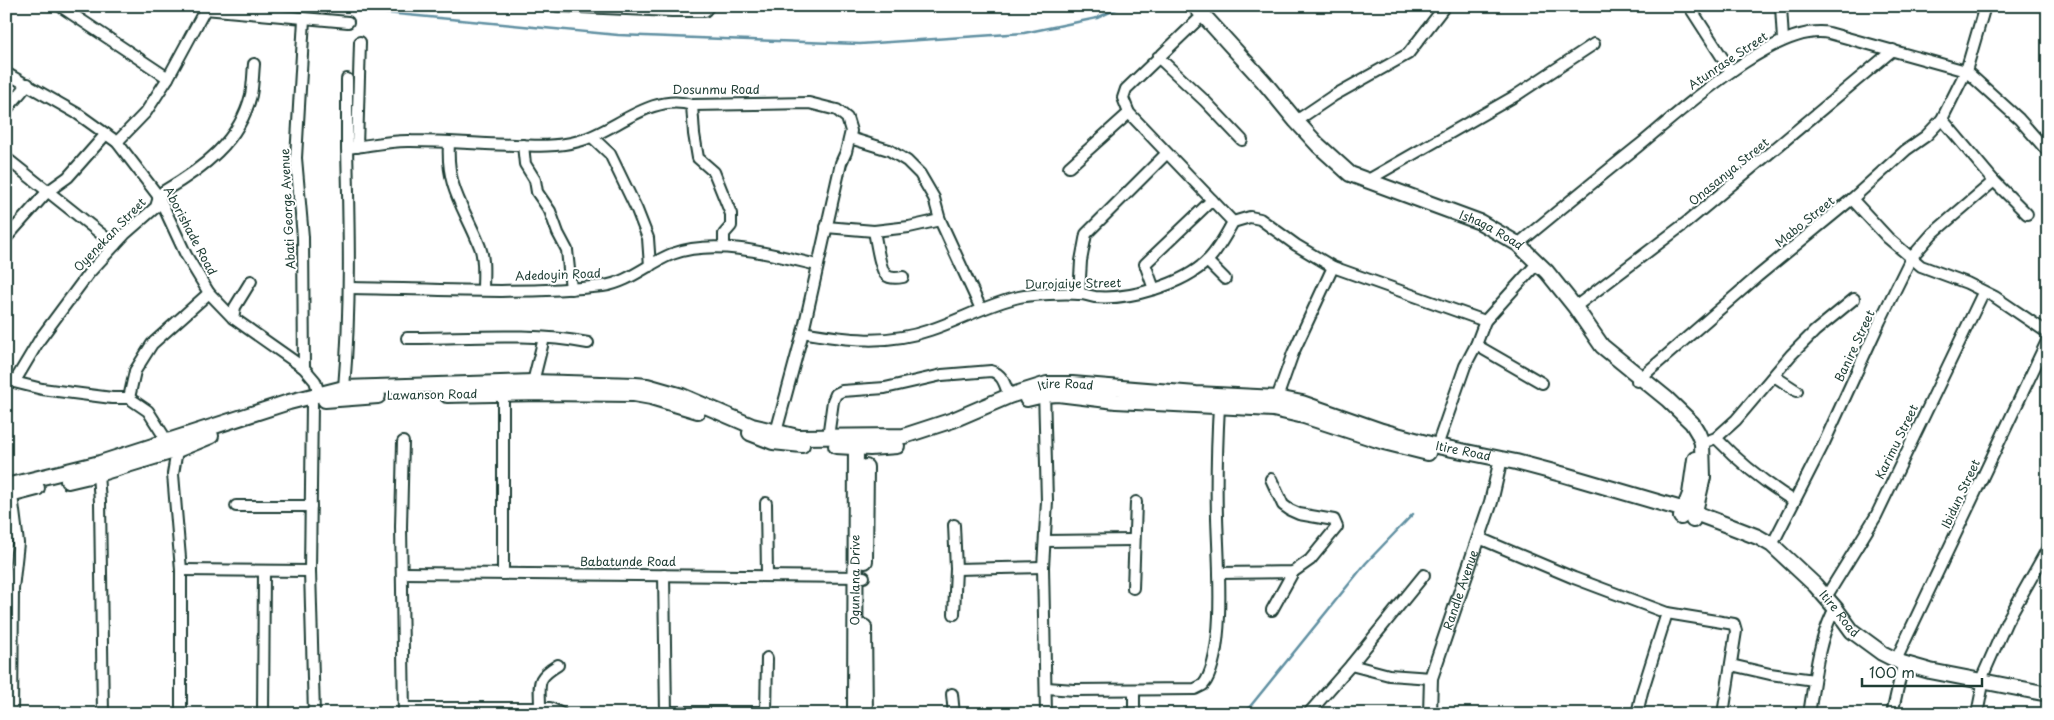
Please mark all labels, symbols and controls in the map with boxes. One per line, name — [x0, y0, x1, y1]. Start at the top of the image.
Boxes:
street label: Atunrase Street — [1684, 27, 1771, 93]
street label: Dosunmu Road — [672, 80, 760, 98]
street label: Onasanya Street — [1684, 133, 1773, 209]
street label: Abati George Avenue — [275, 148, 299, 270]
street label: Aborishade Road — [160, 183, 222, 278]
street label: Mabo Street — [1771, 191, 1838, 251]
street label: Oyenekan Street — [69, 193, 149, 275]
street label: Ishaga Road — [1457, 205, 1528, 253]
street label: Adedoyin Road — [515, 264, 601, 284]
street label: Durojaiye Street — [1025, 273, 1122, 293]
street label: Banire Street — [1830, 307, 1879, 384]
street label: Itire Road — [1035, 374, 1094, 394]
street label: Lawanson Road — [386, 384, 478, 404]
street label: Karimu Street — [1870, 401, 1922, 482]
street label: Itire Road — [1434, 436, 1493, 465]
street label: Ibidun Street — [1936, 456, 1984, 531]
street label: Ogunlana Drive — [845, 534, 864, 626]
street label: Randle Avenue — [1438, 547, 1482, 632]
street label: Babatunde Road — [580, 552, 676, 570]
street label: Itire Road — [1815, 586, 1863, 641]
scale bar — [1862, 655, 1982, 687]
text: 100 m — [1869, 660, 1915, 683]

